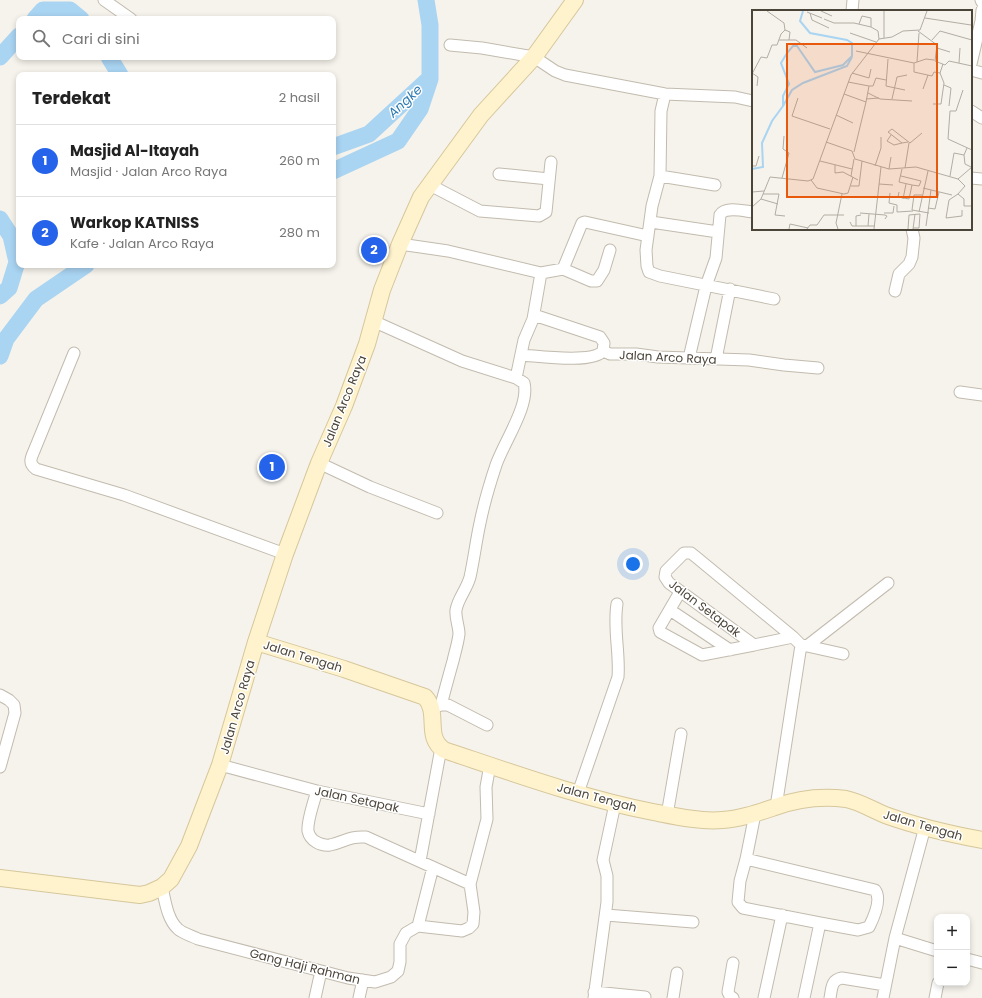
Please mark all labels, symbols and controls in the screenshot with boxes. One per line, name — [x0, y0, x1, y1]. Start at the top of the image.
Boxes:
inset map — [752, 10, 972, 230]
search box — [16, 16, 336, 60]
icon: search — [30, 27, 52, 49]
text: Cari di sini — [62, 28, 140, 49]
water label: Angke — [383, 80, 426, 122]
text: Terdekat — [32, 86, 111, 110]
text: 2 hasil — [279, 88, 320, 107]
text: Masjid Al-Itayah — [70, 140, 199, 161]
text: 1 — [43, 151, 47, 170]
text: 260 m — [279, 151, 320, 170]
text: Masjid · Jalan Arco Raya — [70, 162, 227, 181]
text: Warkop KATNISS — [70, 212, 199, 233]
text: 2 — [41, 223, 49, 242]
text: 280 m — [279, 223, 320, 242]
text: Kafe · Jalan Arco Raya — [70, 234, 214, 253]
pin: 2 — [361, 235, 387, 265]
street label: Jalan Arco Raya — [619, 346, 717, 368]
street label: Jalan Arco Raya — [318, 353, 370, 449]
pin: 1 — [259, 452, 285, 482]
your location — [623, 554, 643, 574]
street label: Jalan Setapak — [666, 575, 745, 641]
street label: Jalan Tengah — [261, 636, 345, 676]
street label: Jalan Arco Raya — [215, 658, 259, 756]
street label: Jalan Tengah — [555, 778, 639, 816]
street label: Jalan Setapak — [313, 782, 402, 816]
street label: Jalan Tengah — [881, 806, 965, 844]
map controls — [934, 914, 970, 986]
button: + — [934, 914, 970, 950]
street label: Gang Haji Rahman — [248, 944, 362, 988]
button: − — [934, 950, 970, 986]

